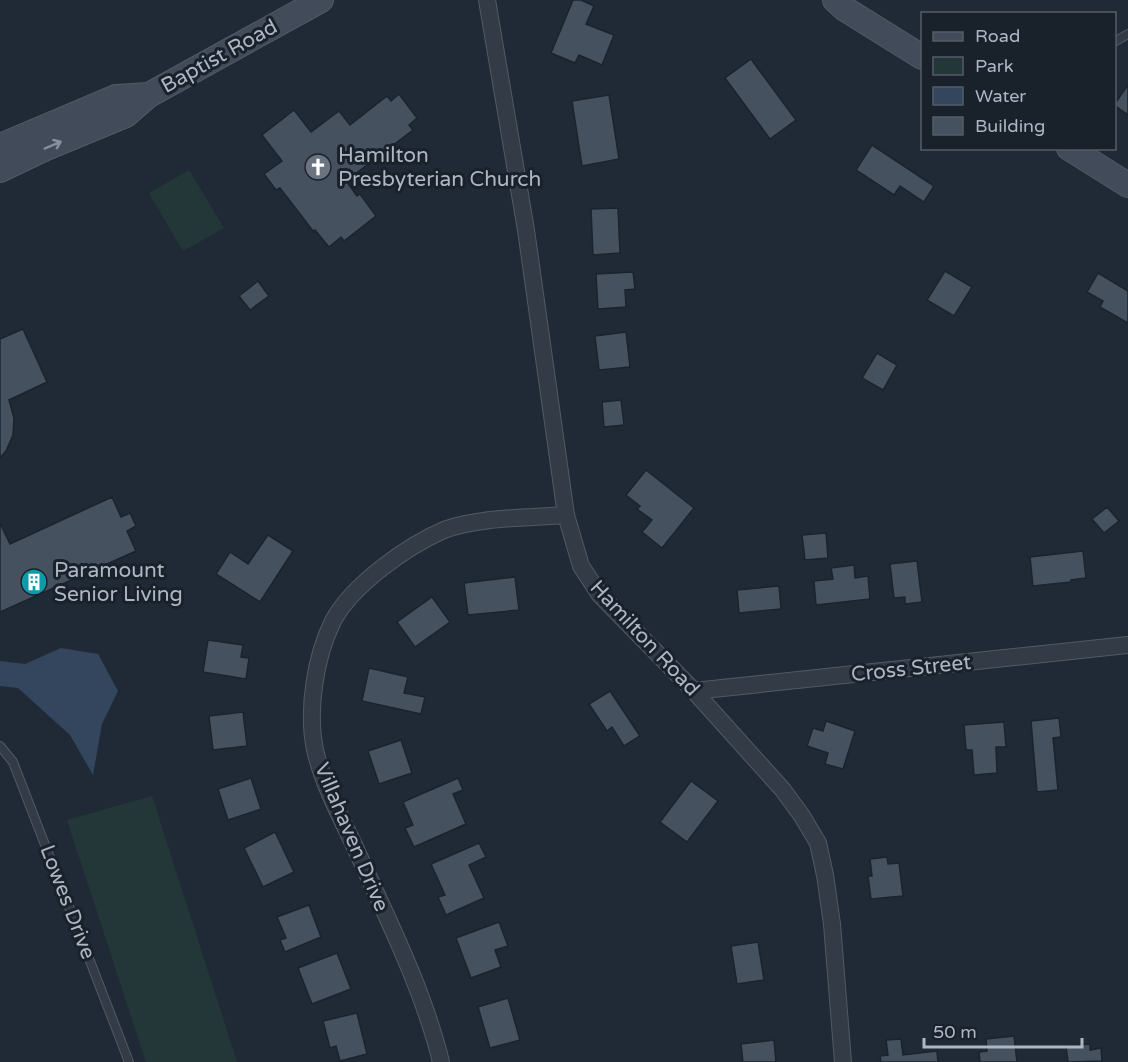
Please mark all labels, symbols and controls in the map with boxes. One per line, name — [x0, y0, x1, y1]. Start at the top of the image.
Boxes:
legend — [921, 12, 1116, 150]
street label: Baptist Road — [157, 14, 282, 99]
text: Road — [975, 25, 1020, 47]
text: Park — [975, 55, 1014, 77]
text: Water — [975, 85, 1026, 107]
text: Building — [975, 115, 1045, 137]
one-way arrow — [43, 139, 62, 150]
place label: Hamilton Presbyterian Church — [338, 143, 541, 192]
church icon: Hamilton Presbyterian Church — [303, 152, 333, 182]
place label: Paramount Senior Living — [54, 558, 183, 607]
building icon: Paramount Senior Living — [19, 567, 49, 597]
street label: Hamilton Road — [585, 575, 705, 701]
street label: Cross Street — [850, 650, 972, 687]
street label: Villahaven Drive — [309, 759, 394, 915]
street label: Lowes Drive — [34, 842, 101, 963]
scale bar — [924, 1011, 1082, 1049]
text: 50 m — [933, 1021, 977, 1043]

